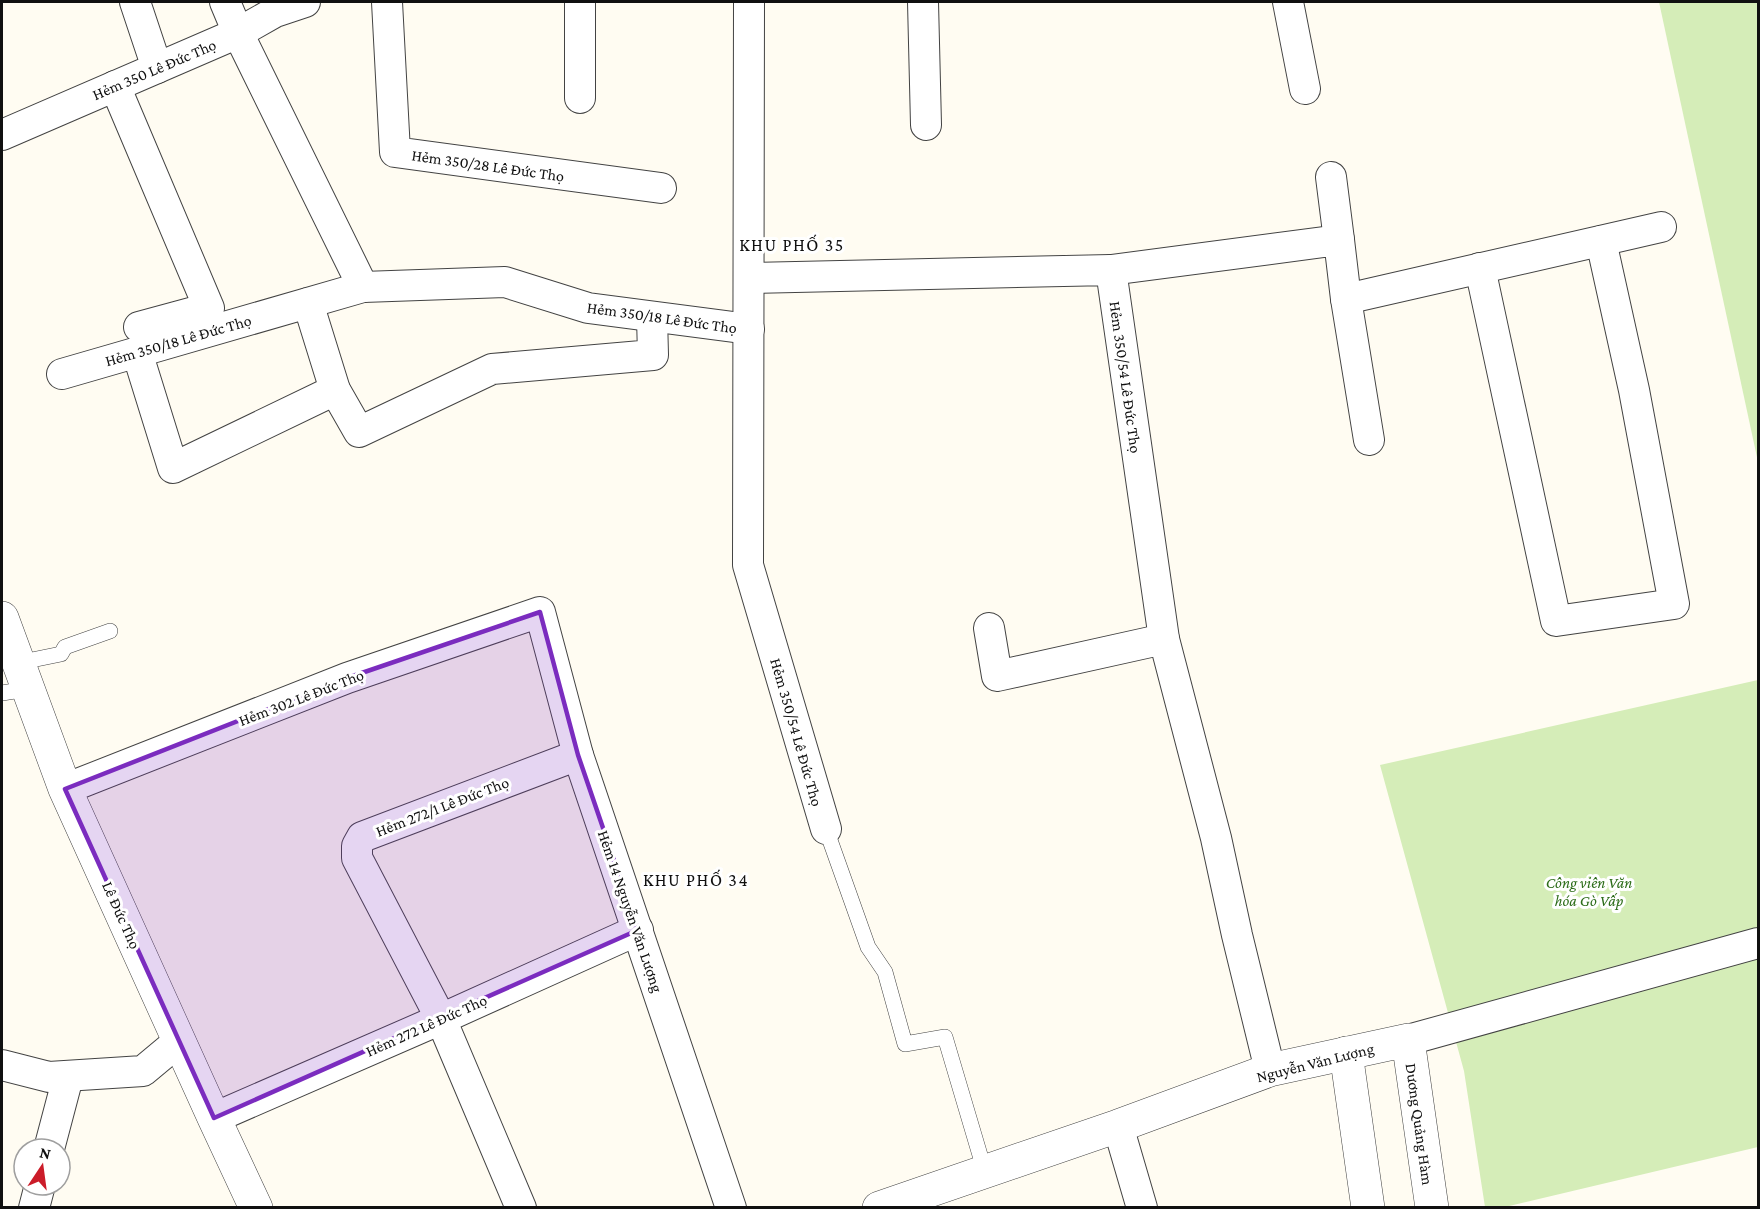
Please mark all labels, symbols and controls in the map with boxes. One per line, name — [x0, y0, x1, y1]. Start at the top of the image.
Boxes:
street label: Hẻm 350 Lê Đức Thọ — [90, 36, 219, 104]
street label: Hẻm 350/28 Lê Đức Thọ — [410, 146, 565, 186]
district label: KHU PHỐ 35 — [739, 234, 845, 255]
street label: Hẻm 350/18 Lê Đức Thọ — [586, 299, 738, 337]
street label: Hẻm 350/54 Lê Đức Thọ — [1105, 300, 1145, 454]
street label: Hẻm 350/18 Lê Đức Thọ — [103, 311, 254, 370]
street label: Hẻm 350/54 Lê Đức Thọ — [766, 656, 826, 809]
street label: Hẻm 302 Lê Đức Thọ — [236, 666, 367, 730]
street label: Hẻm 272/1 Lê Đức Thọ — [373, 773, 512, 841]
street label: Hẻm 14 Nguyễn Văn Lượng — [594, 828, 666, 995]
district label: KHU PHỐ 34 — [643, 869, 749, 890]
park label: Công viên Văn hóa Gò Vấp — [1546, 874, 1632, 910]
street label: Lê Đức Thọ — [98, 879, 144, 952]
street label: Hẻm 272 Lê Đức Thọ — [363, 991, 490, 1061]
street label: Nguyễn Văn Lượng — [1255, 1040, 1376, 1086]
street label: Dương Quảng Hàm — [1402, 1062, 1437, 1186]
north arrow — [12, 1137, 72, 1197]
text: N — [38, 1143, 53, 1162]

